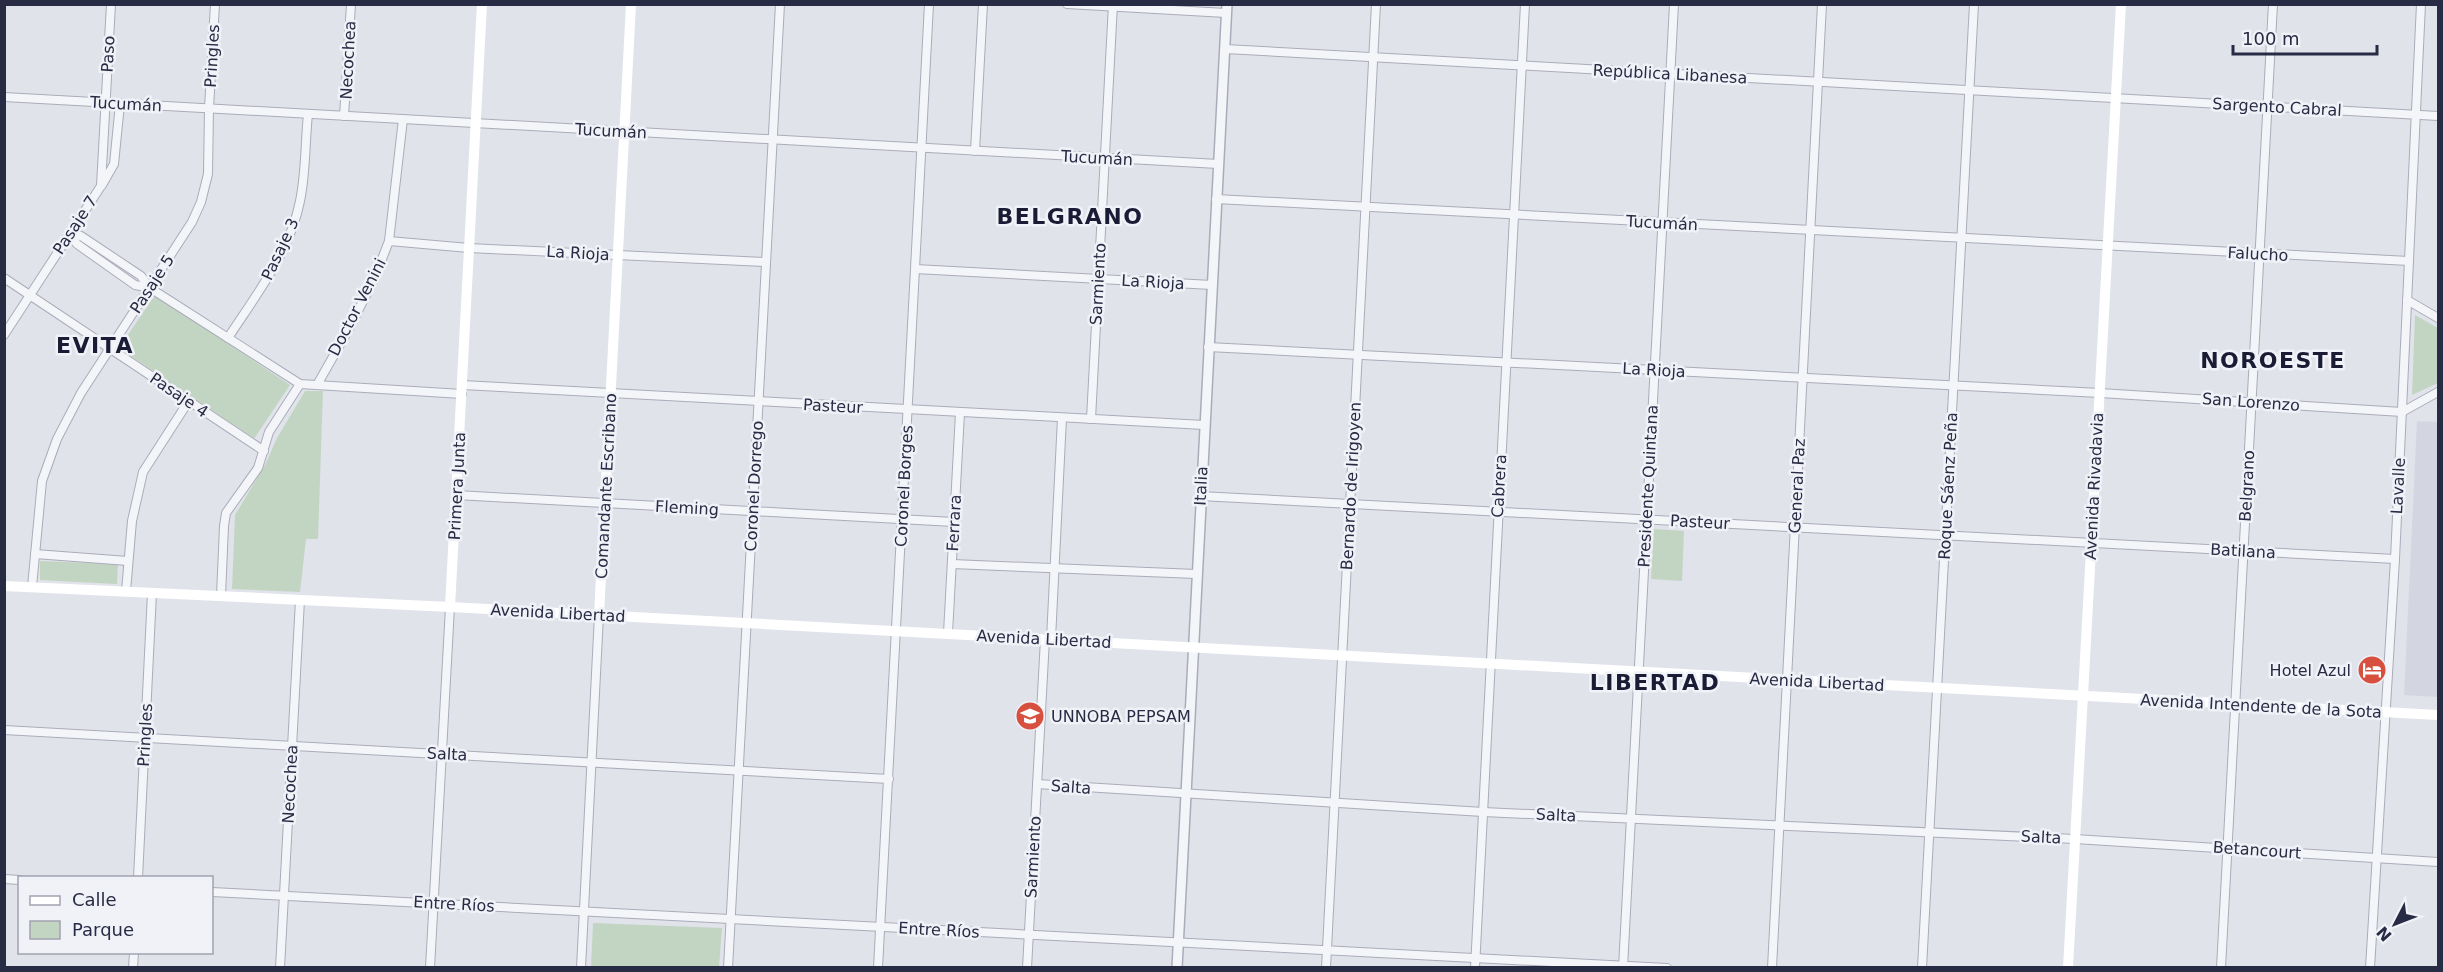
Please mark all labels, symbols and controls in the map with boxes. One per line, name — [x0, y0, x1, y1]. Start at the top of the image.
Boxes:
scale bar — [2233, 18, 2377, 56]
street label: Necochea — [336, 20, 360, 100]
street label: Pringles — [201, 24, 223, 88]
text: 100 m — [2242, 28, 2300, 49]
street label: Paso — [98, 35, 118, 73]
street label: República Libanesa — [1592, 60, 1748, 88]
street label: Tucumán — [89, 93, 162, 115]
street label: Sargento Cabral — [2212, 94, 2342, 120]
street label: Tucumán — [574, 120, 647, 142]
street label: Tucumán — [1060, 147, 1133, 169]
street label: Pasaje 7 — [49, 192, 101, 258]
district label: BELGRANO — [997, 204, 1143, 229]
street label: Tucumán — [1625, 212, 1698, 234]
street label: Pasaje 3 — [257, 215, 303, 283]
street label: La Rioja — [546, 242, 610, 264]
street label: Sarmiento — [1086, 242, 1110, 326]
street label: Falucho — [2227, 243, 2289, 265]
street label: Pasaje 5 — [126, 251, 178, 317]
street label: Doctor Venini — [324, 255, 390, 359]
street label: La Rioja — [1121, 271, 1185, 293]
district label: EVITA — [56, 333, 134, 358]
district label: NOROESTE — [2200, 348, 2346, 373]
street label: La Rioja — [1622, 359, 1686, 381]
street label: Pasaje 4 — [146, 369, 212, 421]
street label: San Lorenzo — [2201, 389, 2301, 415]
street label: Comandante Escribano — [592, 393, 620, 579]
street label: Pasteur — [803, 395, 864, 417]
street label: Bernardo de Irigoyen — [1337, 401, 1365, 571]
street label: Presidente Quintana — [1634, 404, 1662, 568]
street label: Roque Sáenz Peña — [1935, 412, 1961, 560]
street label: Avenida Rivadavia — [2081, 412, 2107, 560]
street label: Coronel Dorrego — [741, 420, 767, 552]
street label: Coronel Borges — [891, 425, 917, 547]
street label: Primera Junta — [445, 431, 469, 541]
street label: General Paz — [1785, 438, 1809, 534]
street label: Belgrano — [2236, 450, 2258, 522]
street label: Cabrera — [1488, 454, 1510, 518]
street label: Lavalle — [2387, 457, 2409, 515]
street label: Italia — [1190, 466, 1212, 506]
street label: Ferrara — [943, 494, 965, 552]
street label: Fleming — [655, 497, 719, 519]
street label: Pasteur — [1670, 511, 1731, 533]
street label: Batilana — [2210, 540, 2276, 562]
street label: Avenida Libertad — [490, 600, 626, 626]
street label: Avenida Libertad — [976, 626, 1112, 652]
hotel icon: Hotel Azul — [2356, 654, 2388, 686]
place label: Hotel Azul — [2270, 661, 2351, 680]
street label: Avenida Libertad — [1749, 669, 1885, 695]
district label: LIBERTAD — [1590, 670, 1720, 695]
street label: Avenida Intendente de la Sota — [2140, 690, 2382, 722]
school or university icon: UNNOBA PEPSAM — [1014, 700, 1046, 732]
street label: Pringles — [134, 703, 156, 767]
place label: UNNOBA PEPSAM — [1051, 707, 1191, 726]
street label: Salta — [426, 743, 468, 765]
street label: Necochea — [278, 744, 302, 824]
street label: Salta — [1050, 776, 1092, 798]
street label: Salta — [1535, 804, 1577, 826]
street label: Sarmiento — [1021, 815, 1045, 899]
street label: Salta — [2020, 826, 2062, 848]
street label: Betancourt — [2212, 837, 2302, 863]
legend — [18, 876, 213, 954]
text: Calle — [72, 889, 117, 910]
street label: Entre Ríos — [413, 892, 495, 916]
north arrow — [2365, 894, 2425, 954]
street label: Entre Ríos — [898, 918, 980, 942]
text: Parque — [72, 919, 134, 940]
text: N — [2373, 922, 2396, 945]

